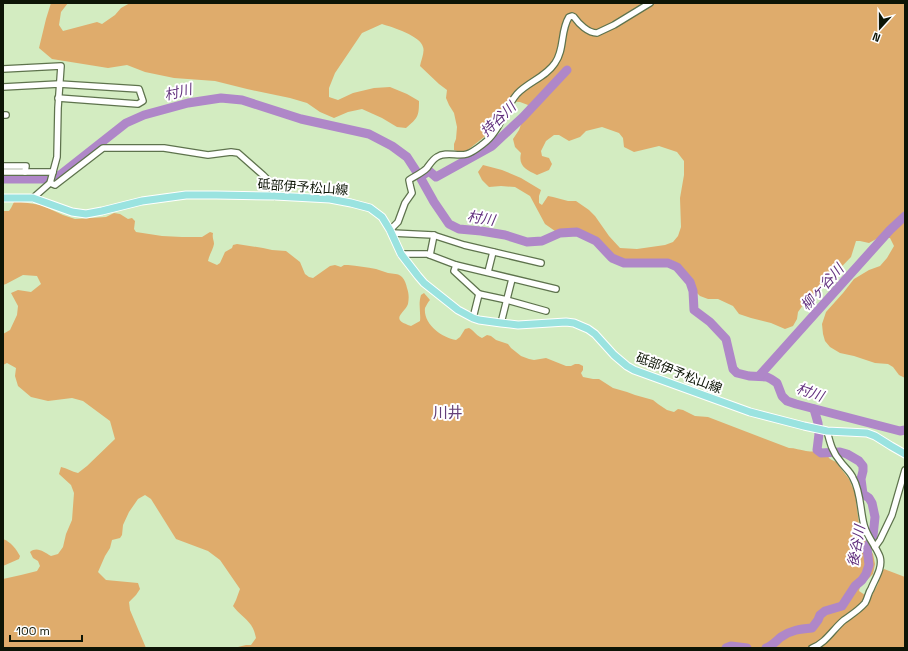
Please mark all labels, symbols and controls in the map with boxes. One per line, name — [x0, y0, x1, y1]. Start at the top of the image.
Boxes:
north arrow — [860, 8, 900, 48]
text: N — [870, 29, 882, 45]
water label: 村川 — [162, 80, 196, 104]
water label: 持谷川 — [477, 97, 521, 140]
street label: 砥部伊予松山線 — [257, 175, 349, 199]
water label: 村川 — [466, 207, 498, 229]
water label: 柳ヶ谷川 — [797, 259, 849, 314]
street label: 砥部伊予松山線 — [633, 349, 725, 397]
water label: 村川 — [794, 379, 828, 406]
district label: 川井 — [433, 403, 463, 422]
water label: 後谷川 — [843, 522, 869, 568]
scale bar — [10, 617, 82, 643]
text: 100 m — [16, 623, 50, 639]

